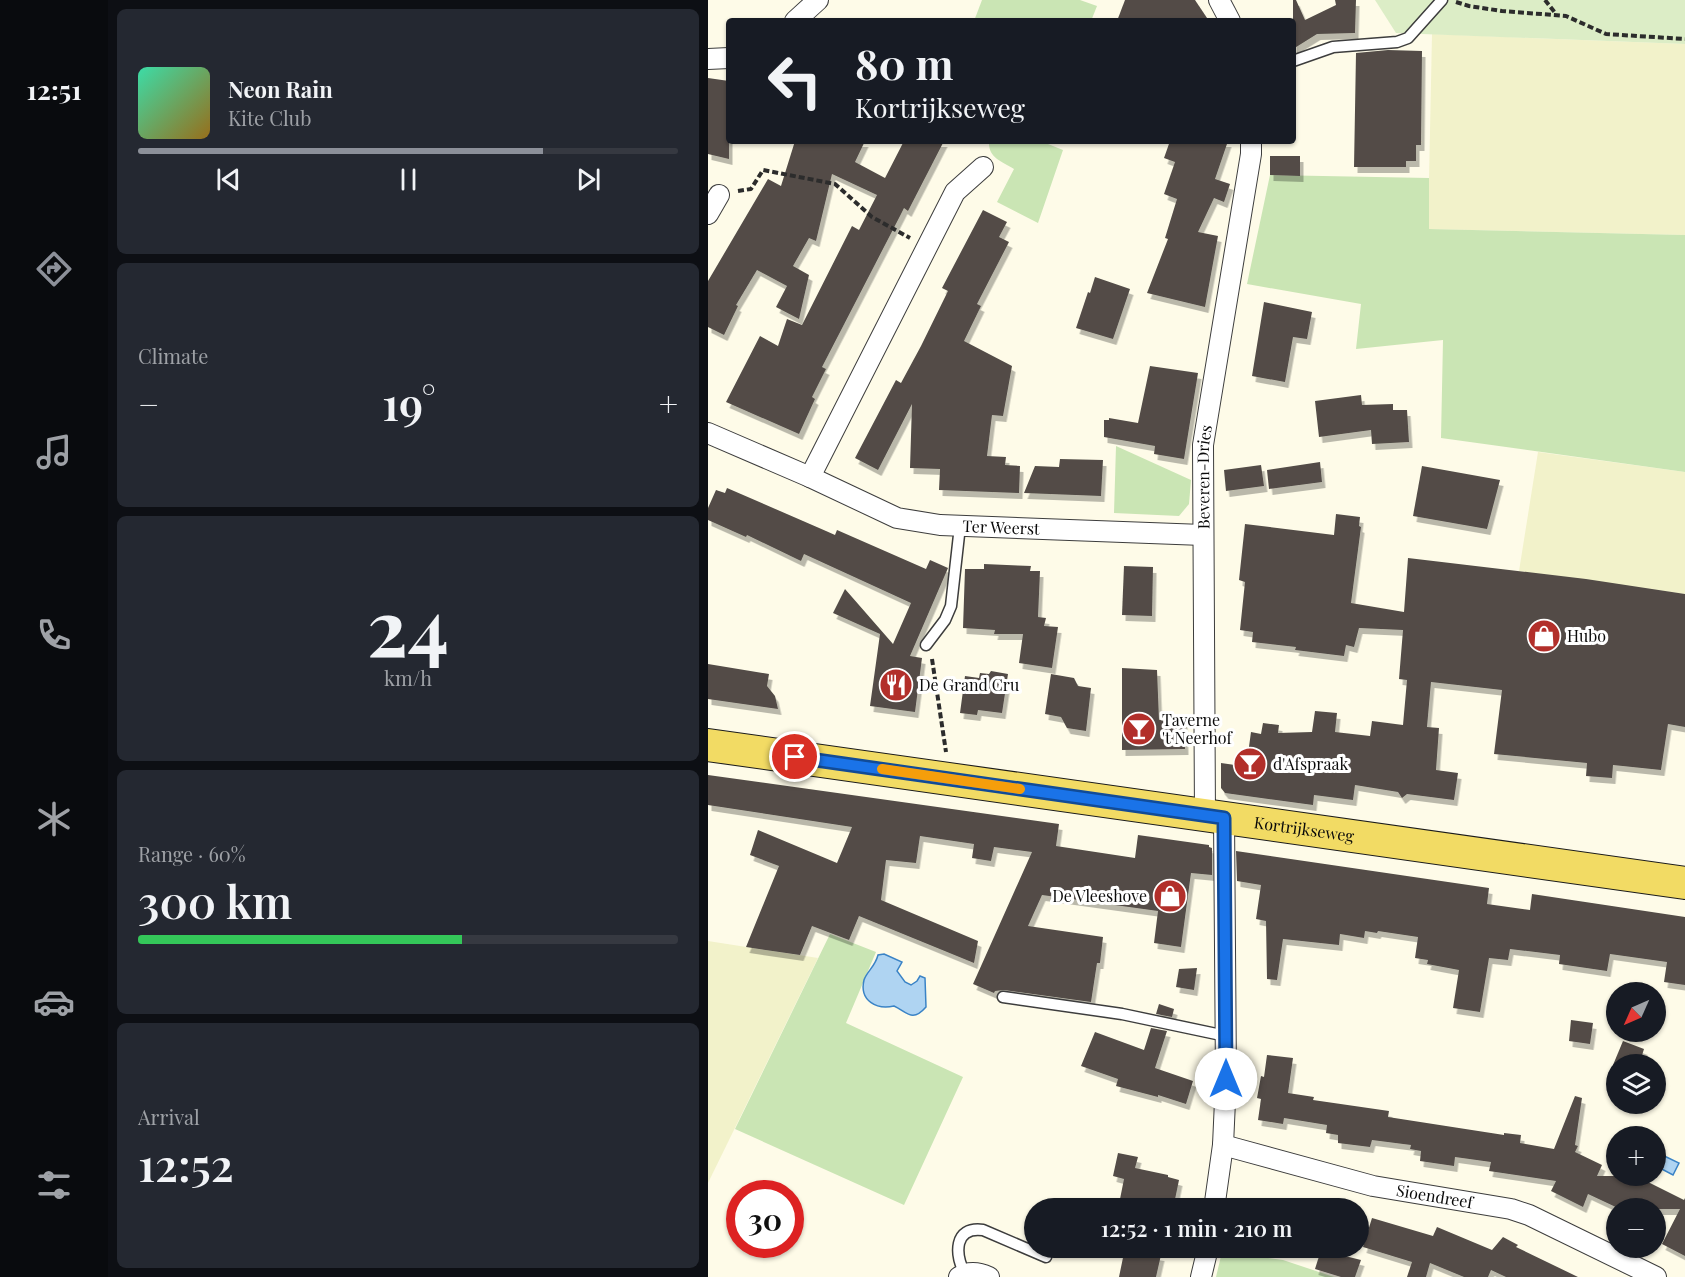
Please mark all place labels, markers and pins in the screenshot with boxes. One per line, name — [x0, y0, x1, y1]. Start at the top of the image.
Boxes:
shop icon: Hubo — [1526, 618, 1562, 654]
place label: Hubo — [1567, 625, 1606, 646]
restaurant icon: De Grand Cru — [878, 667, 914, 703]
place label: De Grand Cru — [919, 674, 1019, 695]
place label: Taverne 't Neerhof — [1162, 709, 1234, 748]
bar icon: Taverne 't Neerhof — [1121, 711, 1157, 747]
pin — [769, 731, 820, 782]
bar icon: d'Afspraak — [1232, 746, 1268, 782]
place label: d'Afspraak — [1273, 753, 1348, 774]
shop icon: De Vleeshove — [1152, 878, 1188, 914]
place label: De Vleeshove — [1052, 885, 1147, 906]

